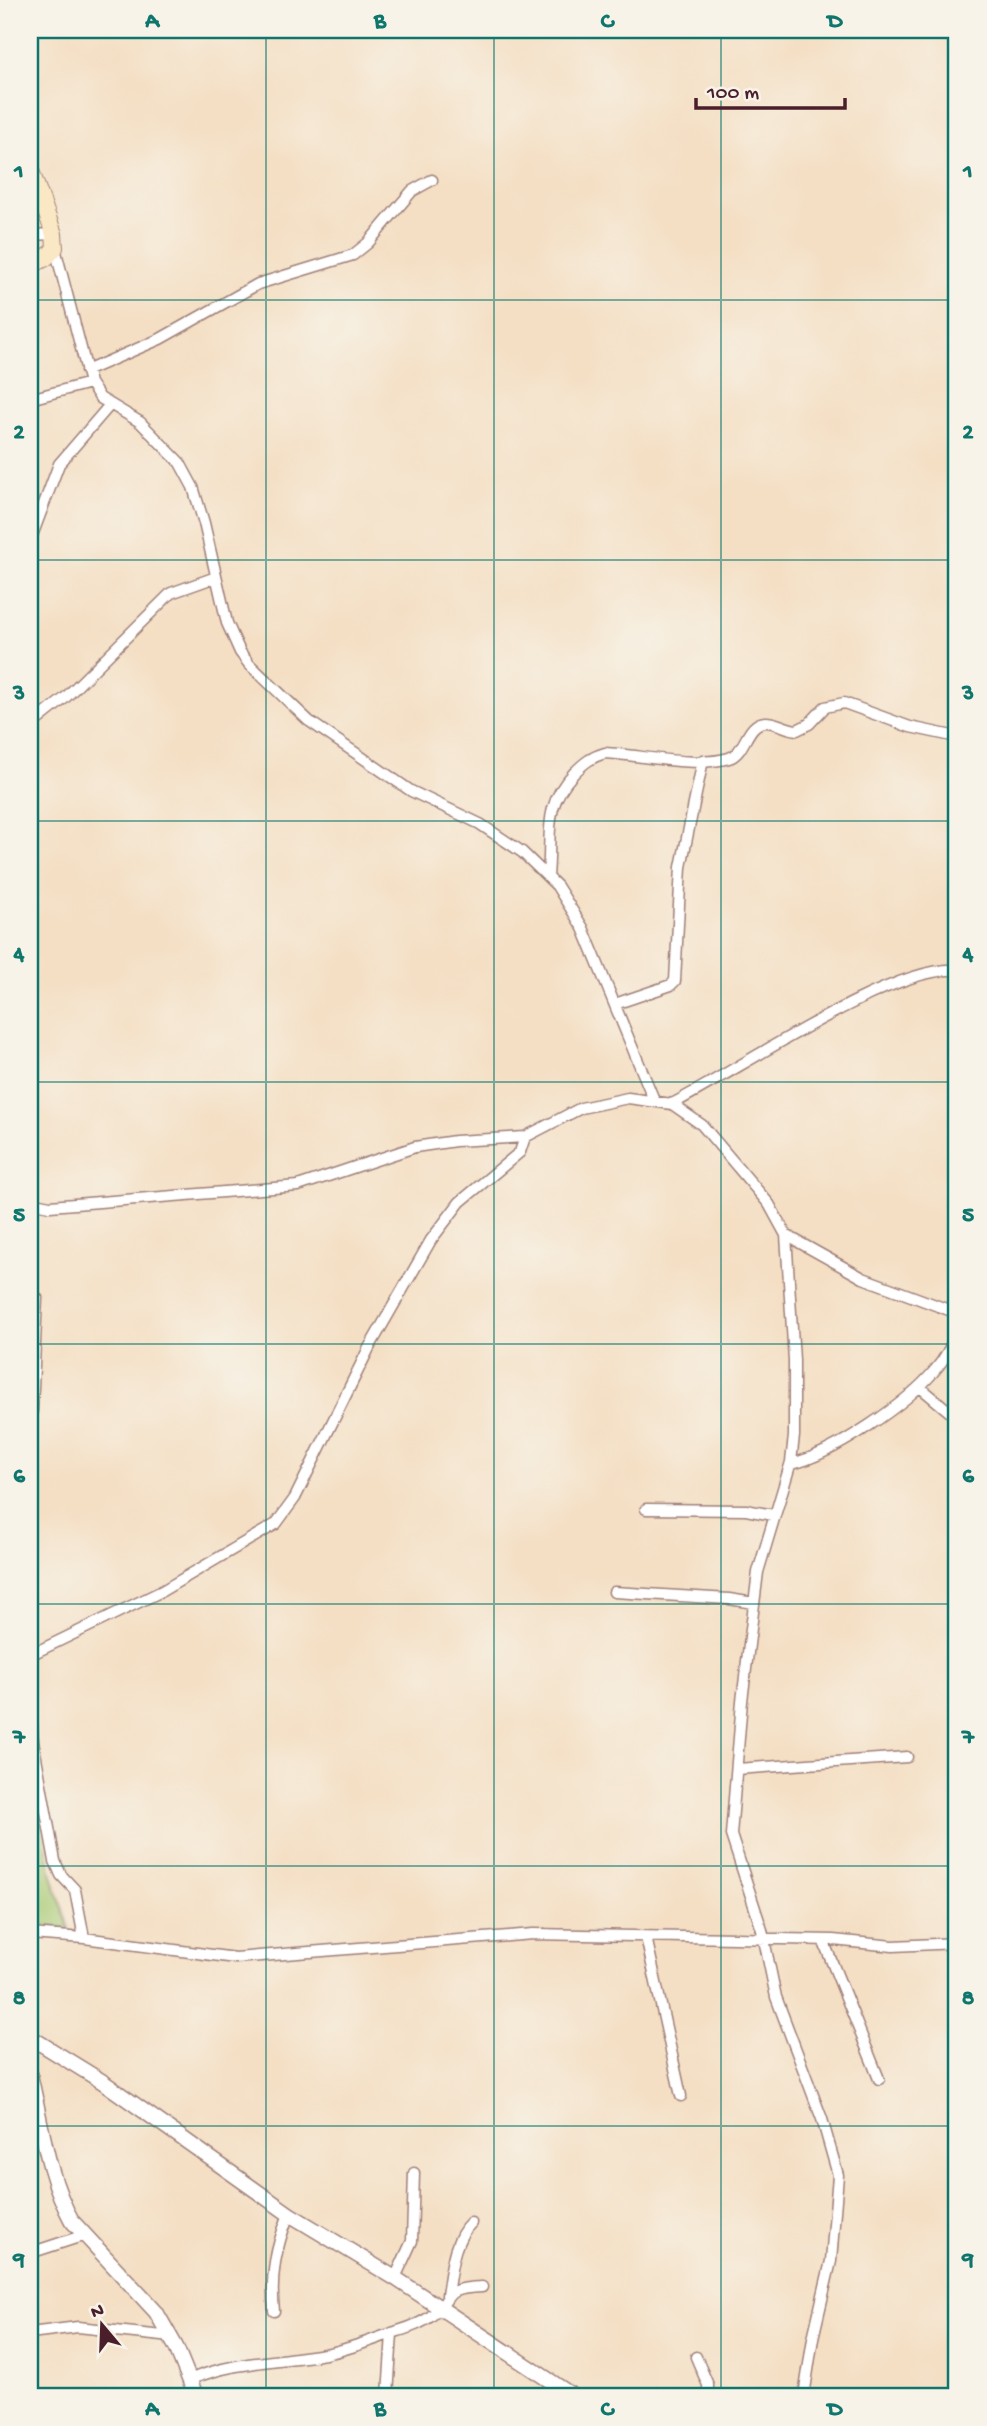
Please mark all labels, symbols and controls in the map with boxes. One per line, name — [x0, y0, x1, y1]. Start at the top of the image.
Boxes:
text: A — [144, 9, 160, 36]
text: B — [373, 9, 387, 36]
text: C — [601, 9, 616, 36]
text: D — [826, 9, 844, 36]
scale bar — [696, 66, 845, 110]
text: 100 m — [706, 82, 759, 107]
text: 1 — [13, 159, 24, 186]
text: 1 — [962, 159, 973, 186]
text: 2 — [13, 420, 25, 447]
text: 2 — [962, 420, 974, 447]
text: 3 — [12, 681, 25, 708]
text: 3 — [961, 681, 974, 708]
text: 4 — [13, 942, 25, 969]
text: 4 — [962, 942, 974, 969]
text: 5 — [13, 1203, 25, 1230]
text: 5 — [962, 1203, 974, 1230]
text: 6 — [13, 1464, 26, 1491]
text: 6 — [962, 1464, 975, 1491]
text: 7 — [12, 1725, 26, 1752]
text: 7 — [961, 1725, 975, 1752]
text: 8 — [13, 1986, 26, 2013]
text: 8 — [962, 1986, 975, 2013]
text: 9 — [12, 2247, 25, 2274]
text: 9 — [961, 2247, 974, 2274]
north arrow — [66, 2290, 136, 2360]
text: N — [88, 2299, 107, 2325]
text: A — [144, 2397, 160, 2424]
text: B — [373, 2397, 387, 2424]
text: C — [601, 2397, 616, 2424]
text: D — [826, 2397, 844, 2424]

